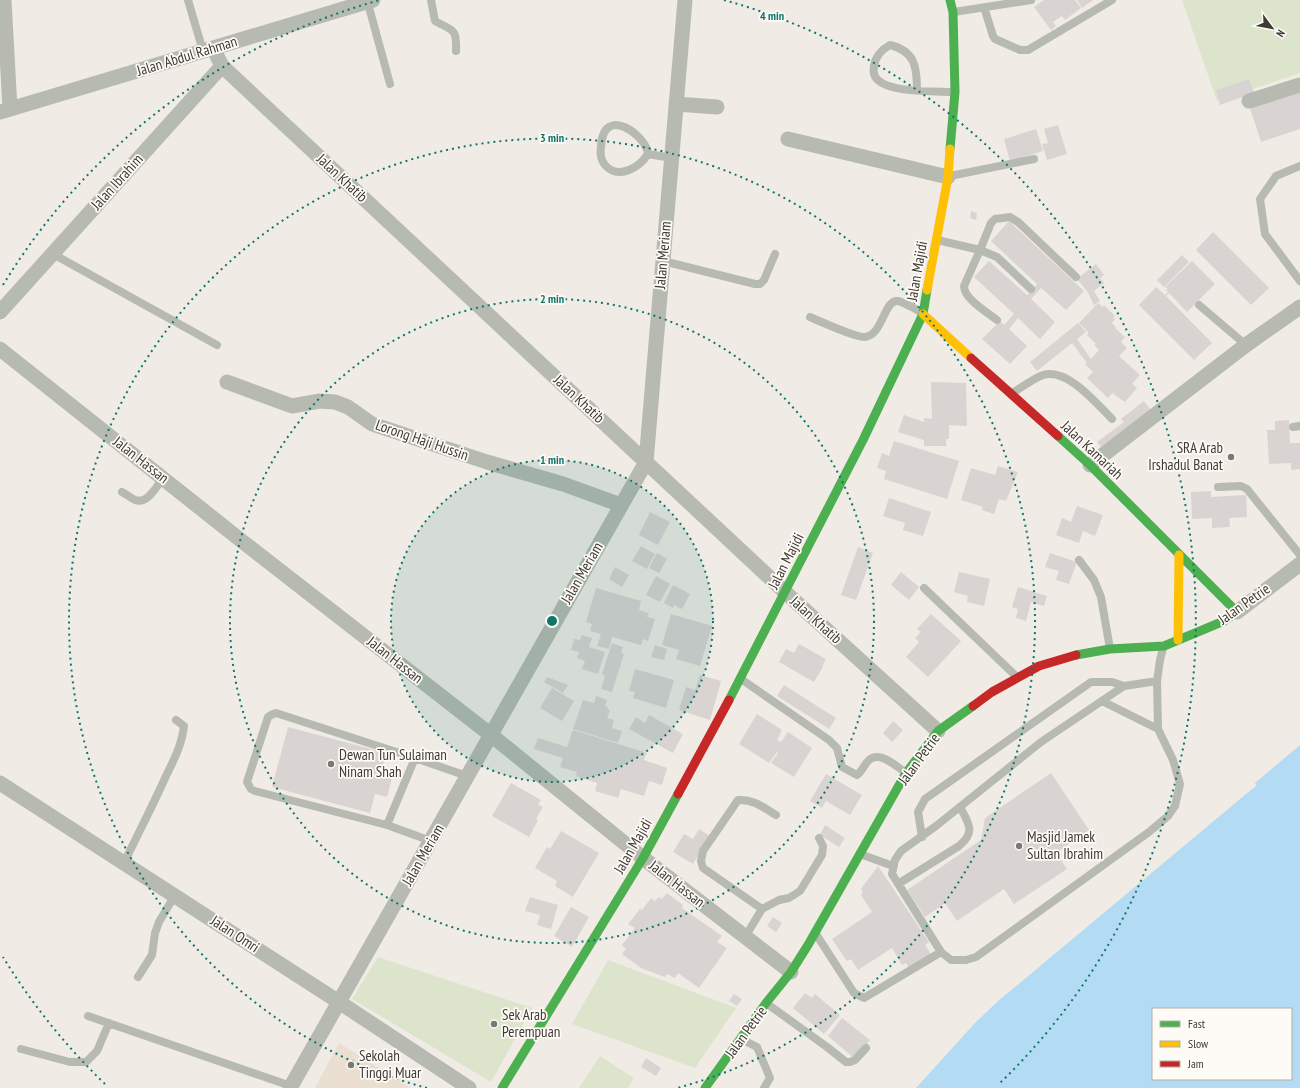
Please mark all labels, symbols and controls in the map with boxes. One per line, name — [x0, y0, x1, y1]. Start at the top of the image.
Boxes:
text: 4 min — [760, 8, 784, 23]
north arrow — [1252, 8, 1292, 48]
text: N — [1273, 27, 1288, 40]
street label: Jalan Abdul Rahman — [133, 31, 239, 80]
text: 3 min — [540, 130, 564, 145]
street label: Jalan Khatib — [312, 149, 372, 206]
street label: Jalan Ibrahim — [86, 150, 147, 214]
street label: Jalan Meriam — [650, 220, 675, 291]
street label: Jalan Majidi — [902, 239, 931, 303]
text: 2 min — [540, 291, 564, 306]
street label: Jalan Khatib — [549, 370, 609, 427]
street label: Lorong Haji Hussin — [373, 415, 471, 464]
street label: Jalan Kamariah — [1057, 416, 1127, 483]
street label: Jalan Hassan — [109, 431, 173, 487]
place label: SRA Arab Irshadul Banat — [1148, 438, 1223, 474]
text: 1 min — [540, 452, 564, 467]
marker: SRA Arab Irshadul Banat — [1226, 452, 1236, 462]
street label: Jalan Majidi — [763, 529, 808, 593]
street label: Jalan Meriam — [556, 539, 607, 608]
street label: Jalan Petrie — [1213, 579, 1273, 629]
street label: Jalan Khatib — [786, 591, 846, 648]
centre of rings — [545, 614, 559, 628]
street label: Jalan Hassan — [363, 631, 427, 687]
street label: Jalan Petrie — [893, 729, 944, 789]
place label: Dewan Tun Sulaiman Ninam Shah — [339, 745, 447, 781]
marker: Dewan Tun Sulaiman Ninam Shah — [326, 759, 336, 769]
street label: Jalan Majidi — [609, 815, 656, 878]
street label: Jalan Meriam — [397, 821, 448, 890]
place label: Masjid Jamek Sultan Ibrahim — [1027, 827, 1103, 863]
marker: Masjid Jamek Sultan Ibrahim — [1014, 841, 1024, 851]
street label: Jalan Hassan — [645, 855, 709, 911]
street label: Jalan Omri — [207, 910, 263, 956]
street label: Jalan Petrie — [720, 1002, 771, 1062]
place label: Sek Arab Perempuan — [502, 1005, 560, 1041]
legend — [1152, 1008, 1292, 1080]
text: Fast — [1188, 1016, 1206, 1031]
marker: Sek Arab Perempuan — [489, 1019, 499, 1029]
text: Slow — [1188, 1036, 1209, 1051]
place label: Sekolah Tinggi Muar — [359, 1046, 422, 1082]
text: Jam — [1187, 1056, 1204, 1071]
marker: Sekolah Tinggi Muar — [346, 1060, 356, 1070]

